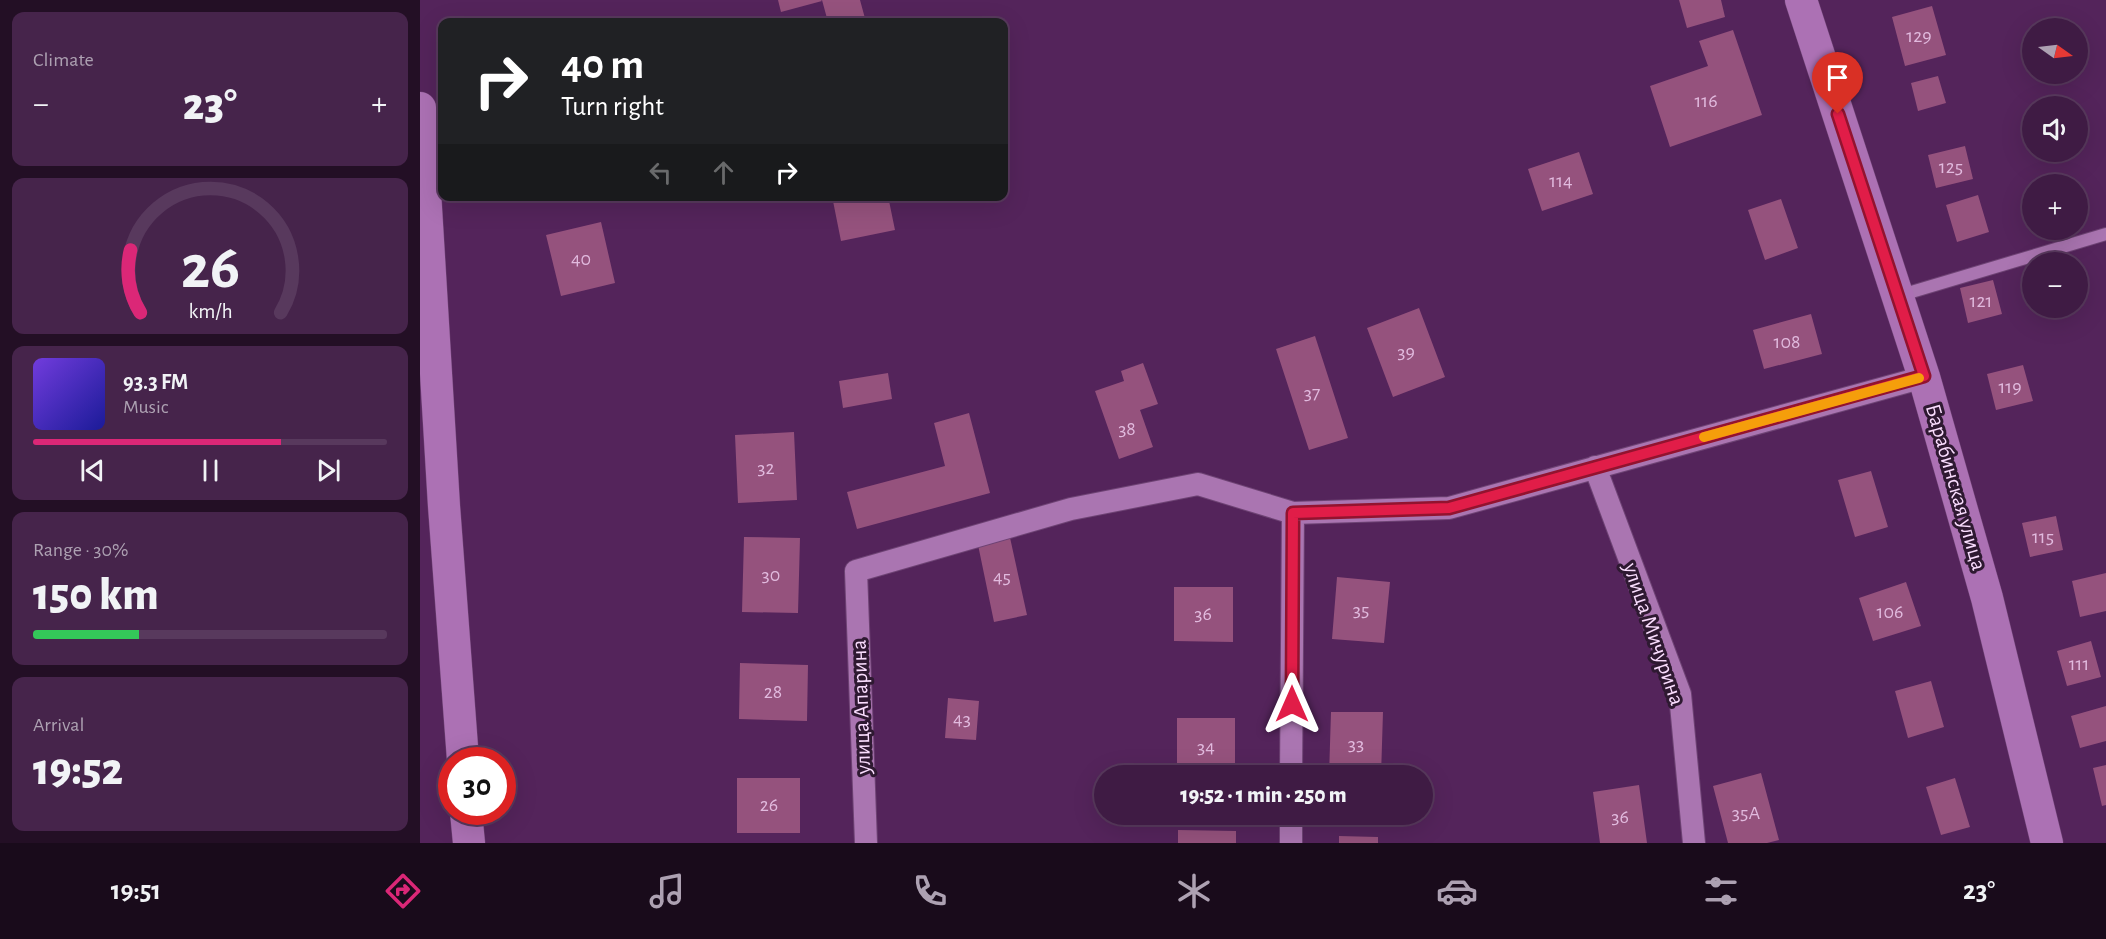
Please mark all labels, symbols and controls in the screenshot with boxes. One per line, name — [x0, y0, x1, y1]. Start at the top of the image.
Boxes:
north arrow — [2022, 18, 2088, 84]
map controls — [2022, 18, 2088, 318]
house number: 129 — [1906, 26, 1932, 46]
icon: right — [462, 42, 540, 120]
text: 40 m — [561, 44, 644, 86]
text: Climate — [33, 50, 94, 70]
pin — [1812, 52, 1863, 114]
icon: arrive — [1821, 61, 1854, 94]
text: 23° — [183, 83, 237, 128]
text: − — [33, 88, 49, 121]
text: + — [371, 88, 387, 121]
house number: 116 — [1694, 91, 1718, 111]
text: Turn right — [561, 93, 664, 120]
button: sound — [2022, 96, 2088, 162]
icon: left — [644, 156, 677, 189]
icon: ahead — [707, 156, 740, 189]
icon: right — [770, 156, 803, 189]
house number: 125 — [1939, 157, 1963, 177]
house number: 114 — [1549, 171, 1573, 191]
button: + — [2022, 174, 2088, 240]
text: 26 — [180, 237, 240, 299]
house number: 40 — [571, 249, 591, 269]
button: − — [2022, 252, 2088, 318]
house number: 121 — [1970, 291, 1992, 311]
text: km/h — [188, 301, 232, 322]
house number: 108 — [1774, 332, 1800, 352]
house number: 39 — [1397, 342, 1415, 362]
text: 93.3 FM — [123, 371, 188, 393]
house number: 119 — [1998, 377, 2022, 397]
house number: 37 — [1304, 383, 1320, 403]
text: Music — [123, 397, 169, 417]
street label: Барабинская улица — [1922, 401, 1990, 573]
house number: 38 — [1118, 419, 1136, 439]
icon: previous — [76, 454, 109, 487]
icon: pause — [194, 454, 227, 487]
icon: next — [312, 454, 345, 487]
house number: 32 — [757, 458, 775, 478]
house number: 115 — [2032, 527, 2054, 547]
text: Range · 30% — [33, 540, 128, 560]
street label: улица Мичурина — [1619, 559, 1689, 708]
house number: 30 — [762, 565, 780, 585]
house number: 45 — [993, 567, 1011, 587]
text: 150 km — [33, 573, 159, 618]
house number: 35 — [1353, 600, 1369, 620]
house number: 106 — [1877, 602, 1903, 622]
house number: 36 — [1194, 604, 1212, 624]
street label: улица Апарина — [848, 639, 874, 776]
house number: 111 — [2069, 654, 2089, 674]
position arrow — [1260, 672, 1324, 736]
house number: 28 — [764, 682, 782, 702]
house number: 43 — [953, 709, 971, 729]
text: Arrival — [33, 715, 84, 735]
house number: 33 — [1348, 734, 1364, 754]
house number: 34 — [1197, 737, 1215, 757]
speed limit sign: 30 — [438, 747, 516, 825]
text: 19:52 — [33, 748, 123, 793]
text: 19:52 · 1 min · 250 m — [1180, 784, 1347, 806]
house number: 26 — [760, 795, 778, 815]
house number: 35А — [1732, 803, 1760, 823]
house number: 36 — [1611, 807, 1629, 827]
icon: directions — [382, 870, 424, 912]
icon: music — [646, 870, 688, 912]
icon: phone — [909, 870, 951, 912]
icon: climate — [1173, 870, 1215, 912]
icon: car — [1436, 870, 1478, 912]
icon: filters — [1700, 870, 1742, 912]
text: 19:51 — [111, 877, 161, 904]
text: 23° — [1963, 877, 1995, 904]

